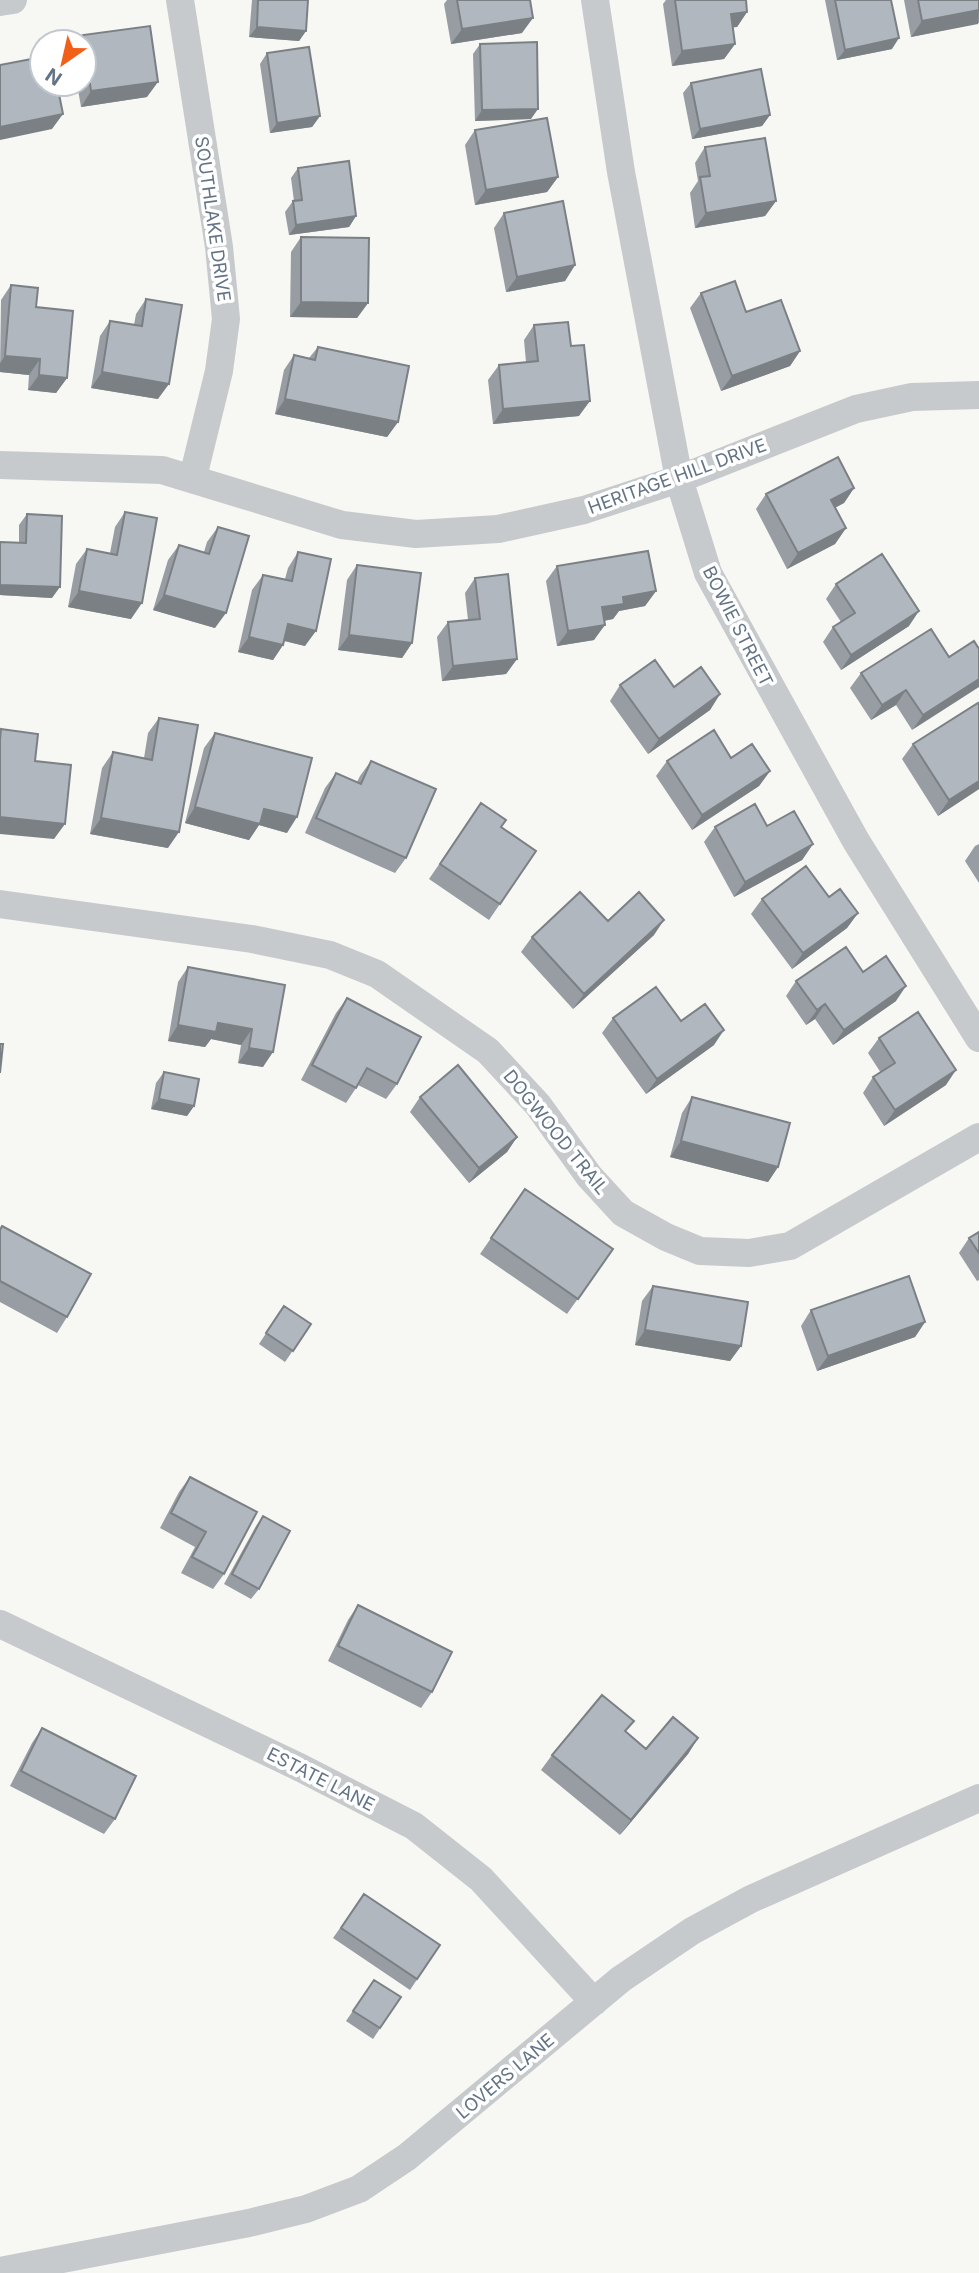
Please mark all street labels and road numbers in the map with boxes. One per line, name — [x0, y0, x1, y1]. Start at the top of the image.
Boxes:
street label: SOUTHLAKE DRIVE — [191, 135, 235, 303]
street label: HERITAGE HILL DRIVE — [585, 434, 769, 518]
street label: BOWIE STREET — [699, 562, 777, 690]
street label: DOGWOOD TRAIL — [499, 1065, 613, 1199]
street label: ESTATE LANE — [264, 1743, 378, 1815]
street label: LOVERS LANE — [452, 2029, 558, 2123]

